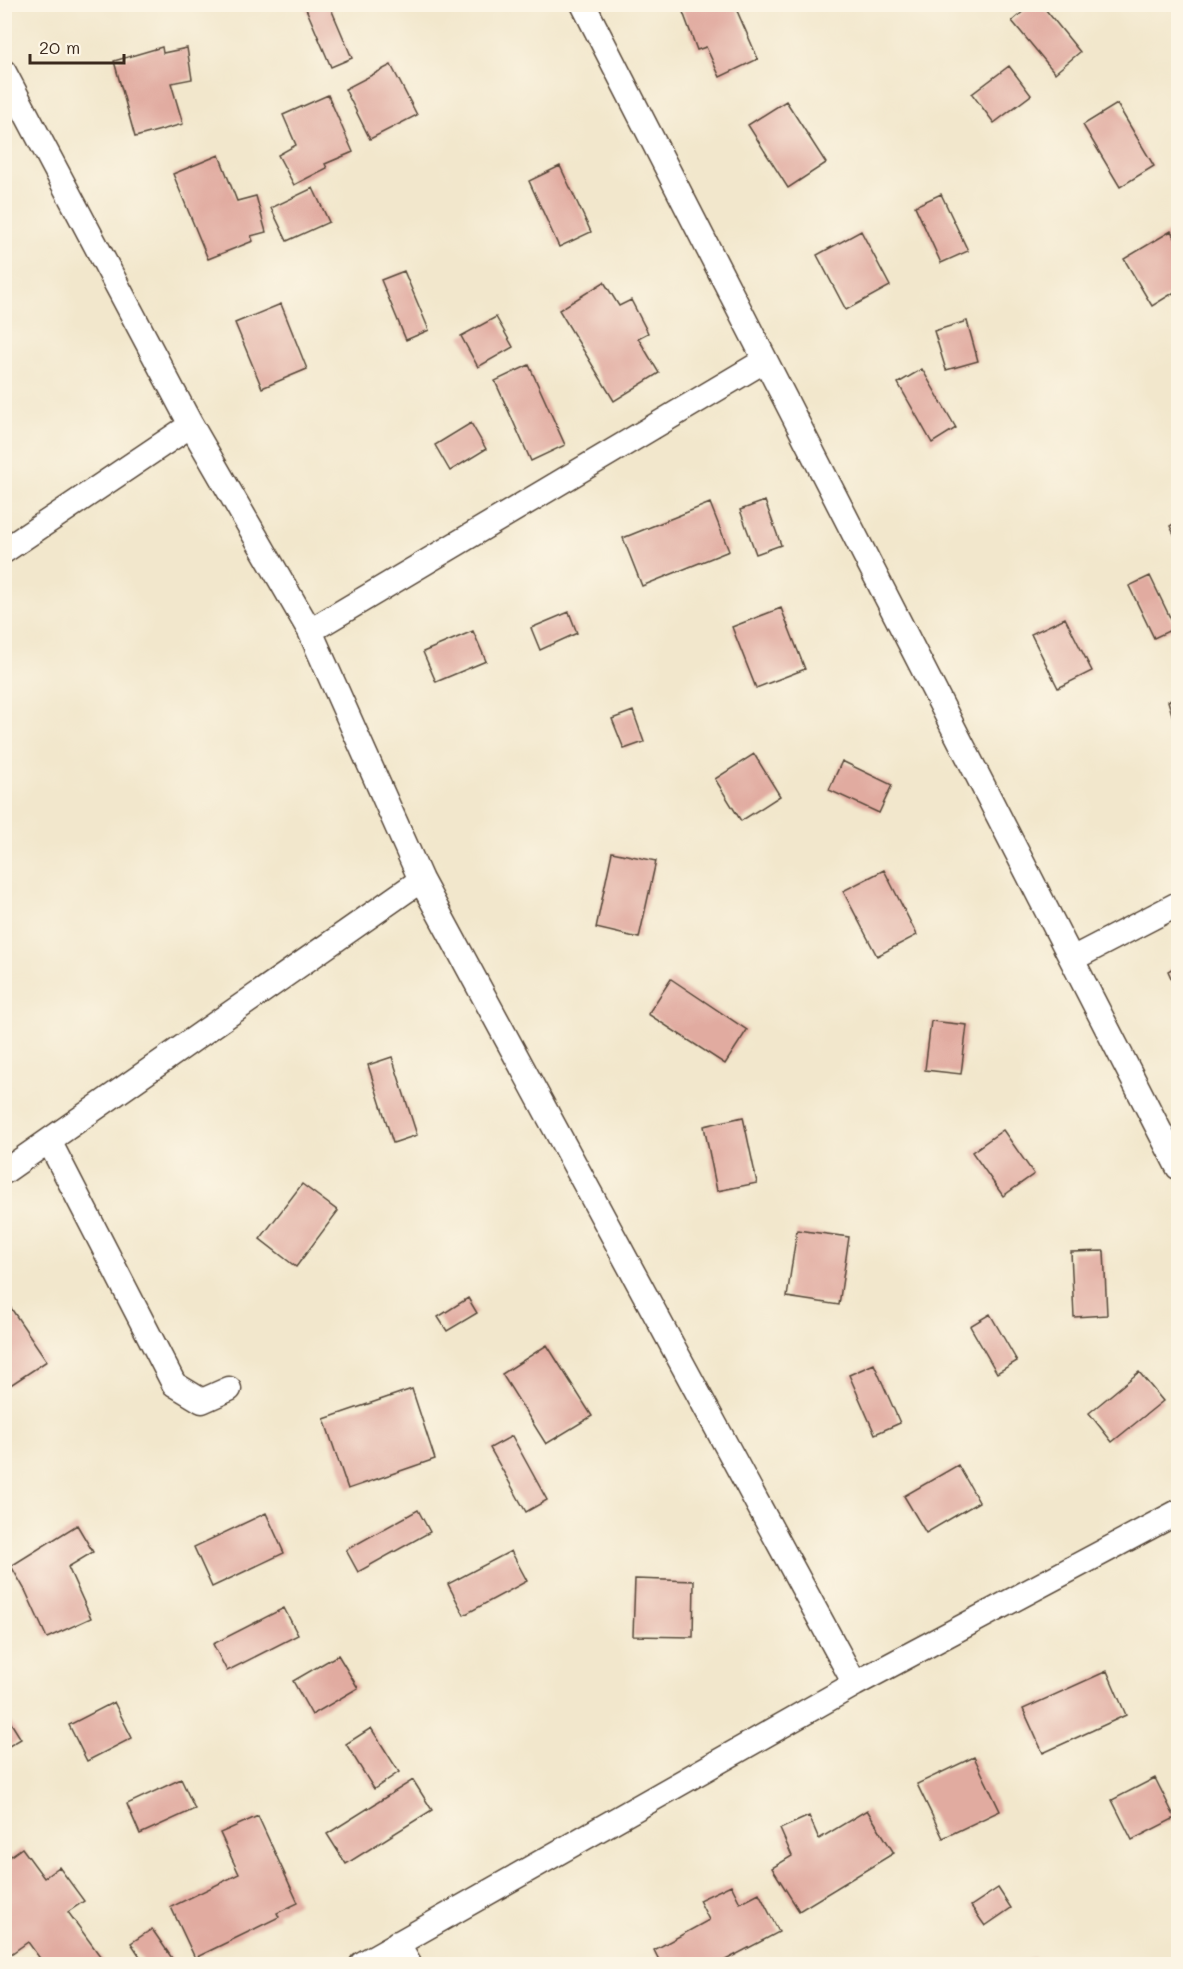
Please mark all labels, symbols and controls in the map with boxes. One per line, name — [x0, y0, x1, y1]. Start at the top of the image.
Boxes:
scale bar — [30, 27, 124, 65]
text: 20 m — [39, 35, 80, 59]

